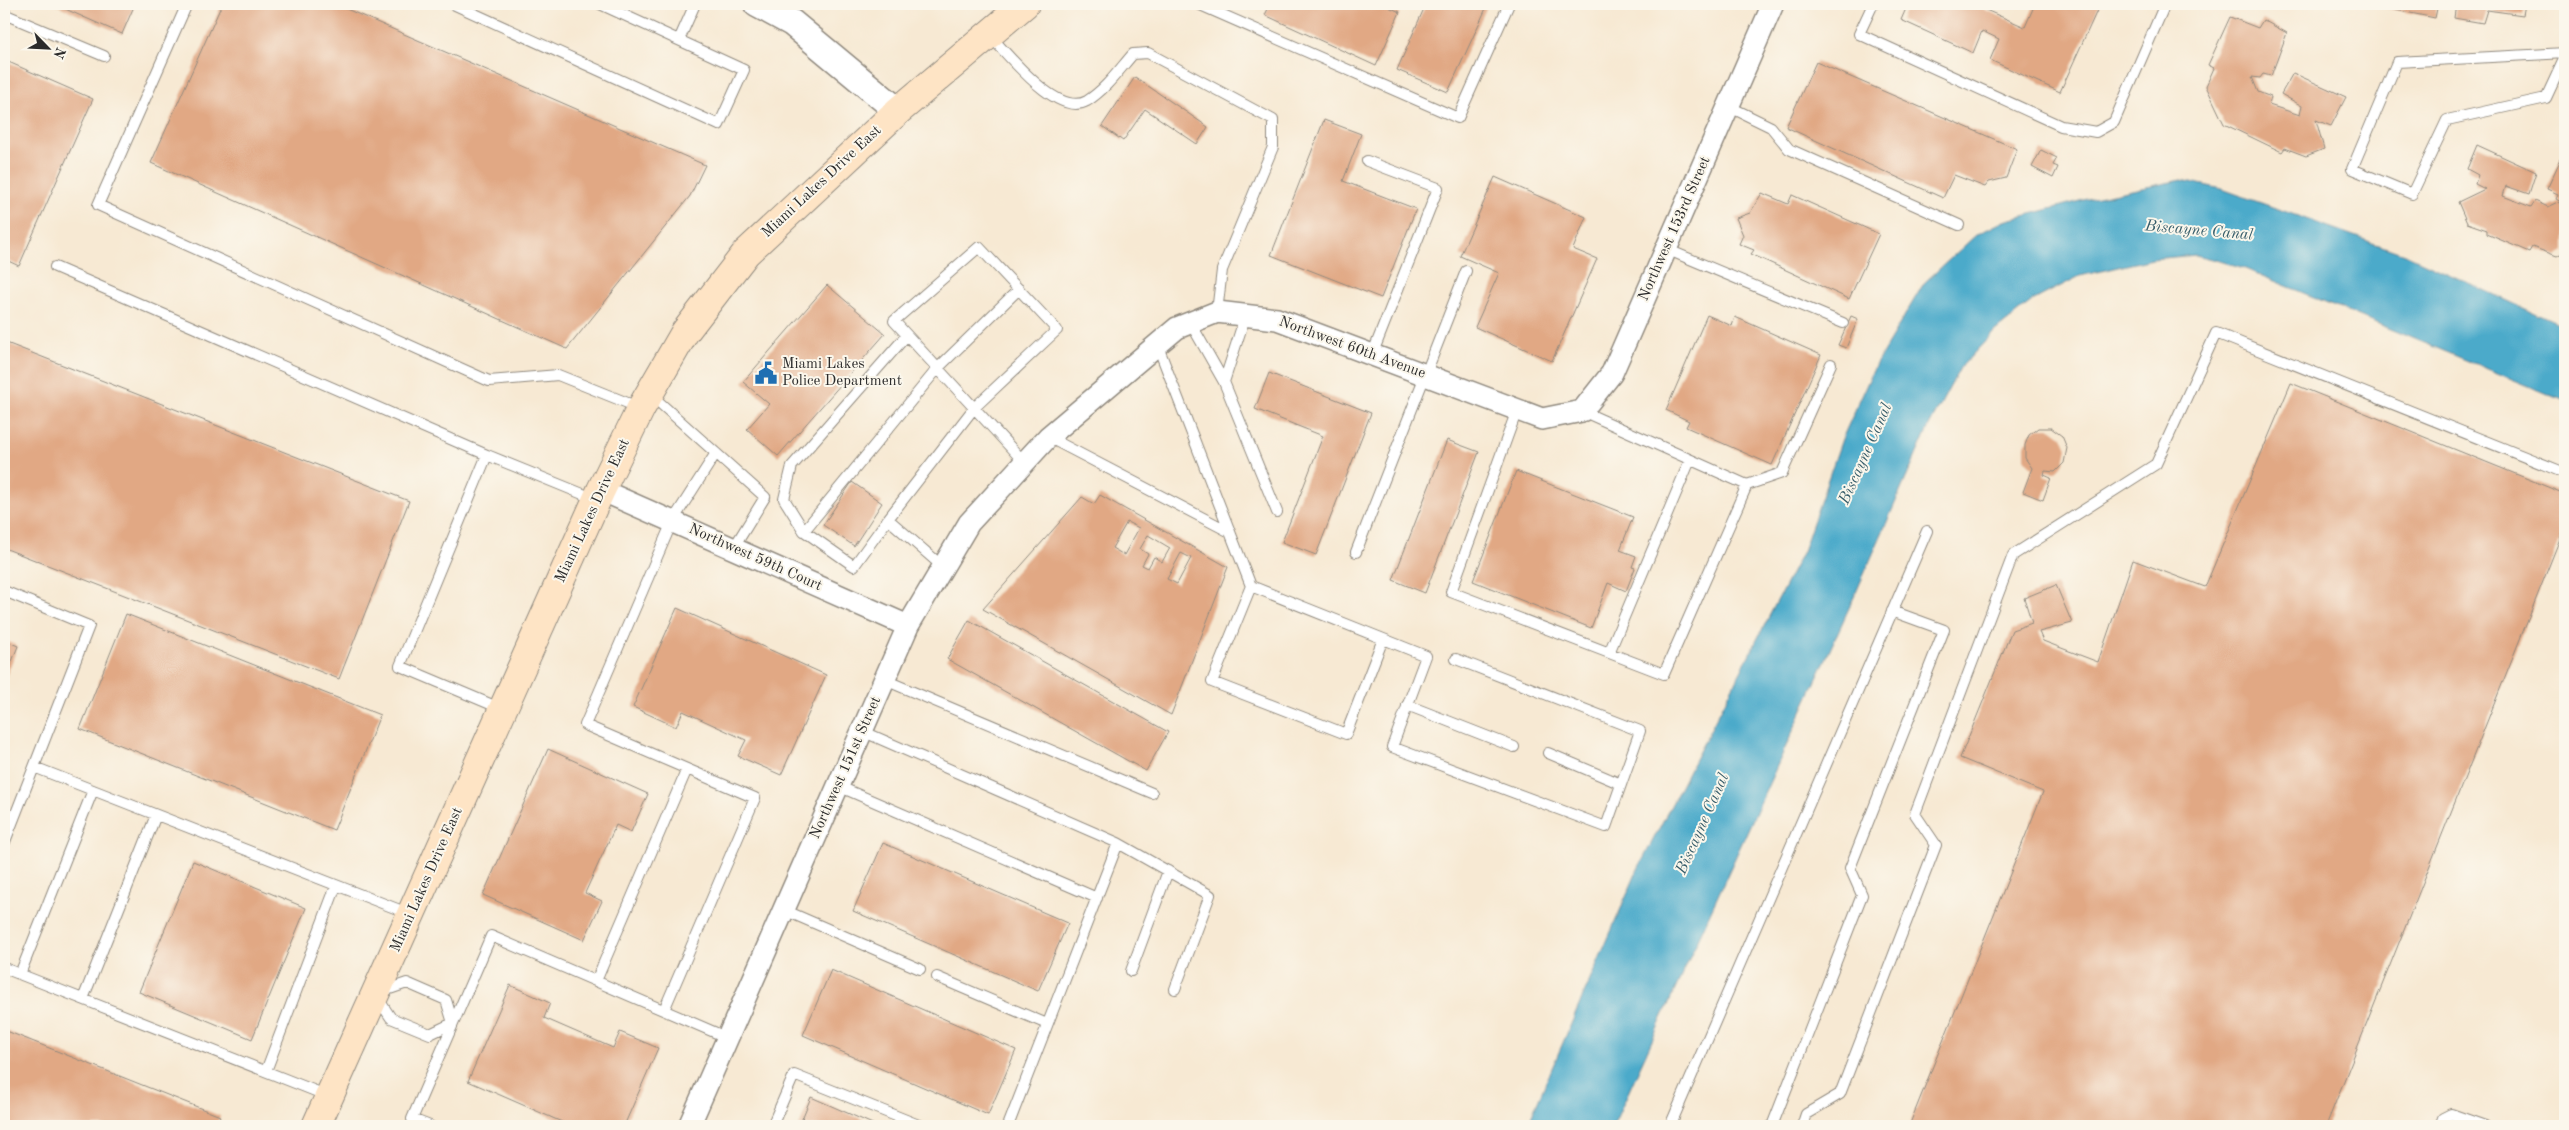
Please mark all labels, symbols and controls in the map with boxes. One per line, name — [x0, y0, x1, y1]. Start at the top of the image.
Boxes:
north arrow — [22, 22, 72, 72]
text: N — [50, 45, 68, 61]
street label: Miami Lakes Drive East — [760, 123, 884, 241]
street label: Northwest 153rd Street — [1636, 155, 1714, 303]
water label: Biscayne Canal — [2143, 218, 2254, 244]
street label: Northwest 60th Avenue — [1277, 314, 1427, 382]
place label: Miami Lakes Police Department — [782, 357, 902, 389]
public building icon: Miami Lakes Police Department — [753, 360, 779, 386]
water label: Biscayne Canal — [1836, 401, 1896, 508]
street label: Miami Lakes Drive East — [553, 437, 633, 585]
street label: Northwest 59th Court — [686, 522, 824, 594]
street label: Northwest 151st Street — [808, 695, 884, 841]
water label: Biscayne Canal — [1673, 771, 1733, 878]
street label: Miami Lakes Drive East — [388, 805, 466, 955]

